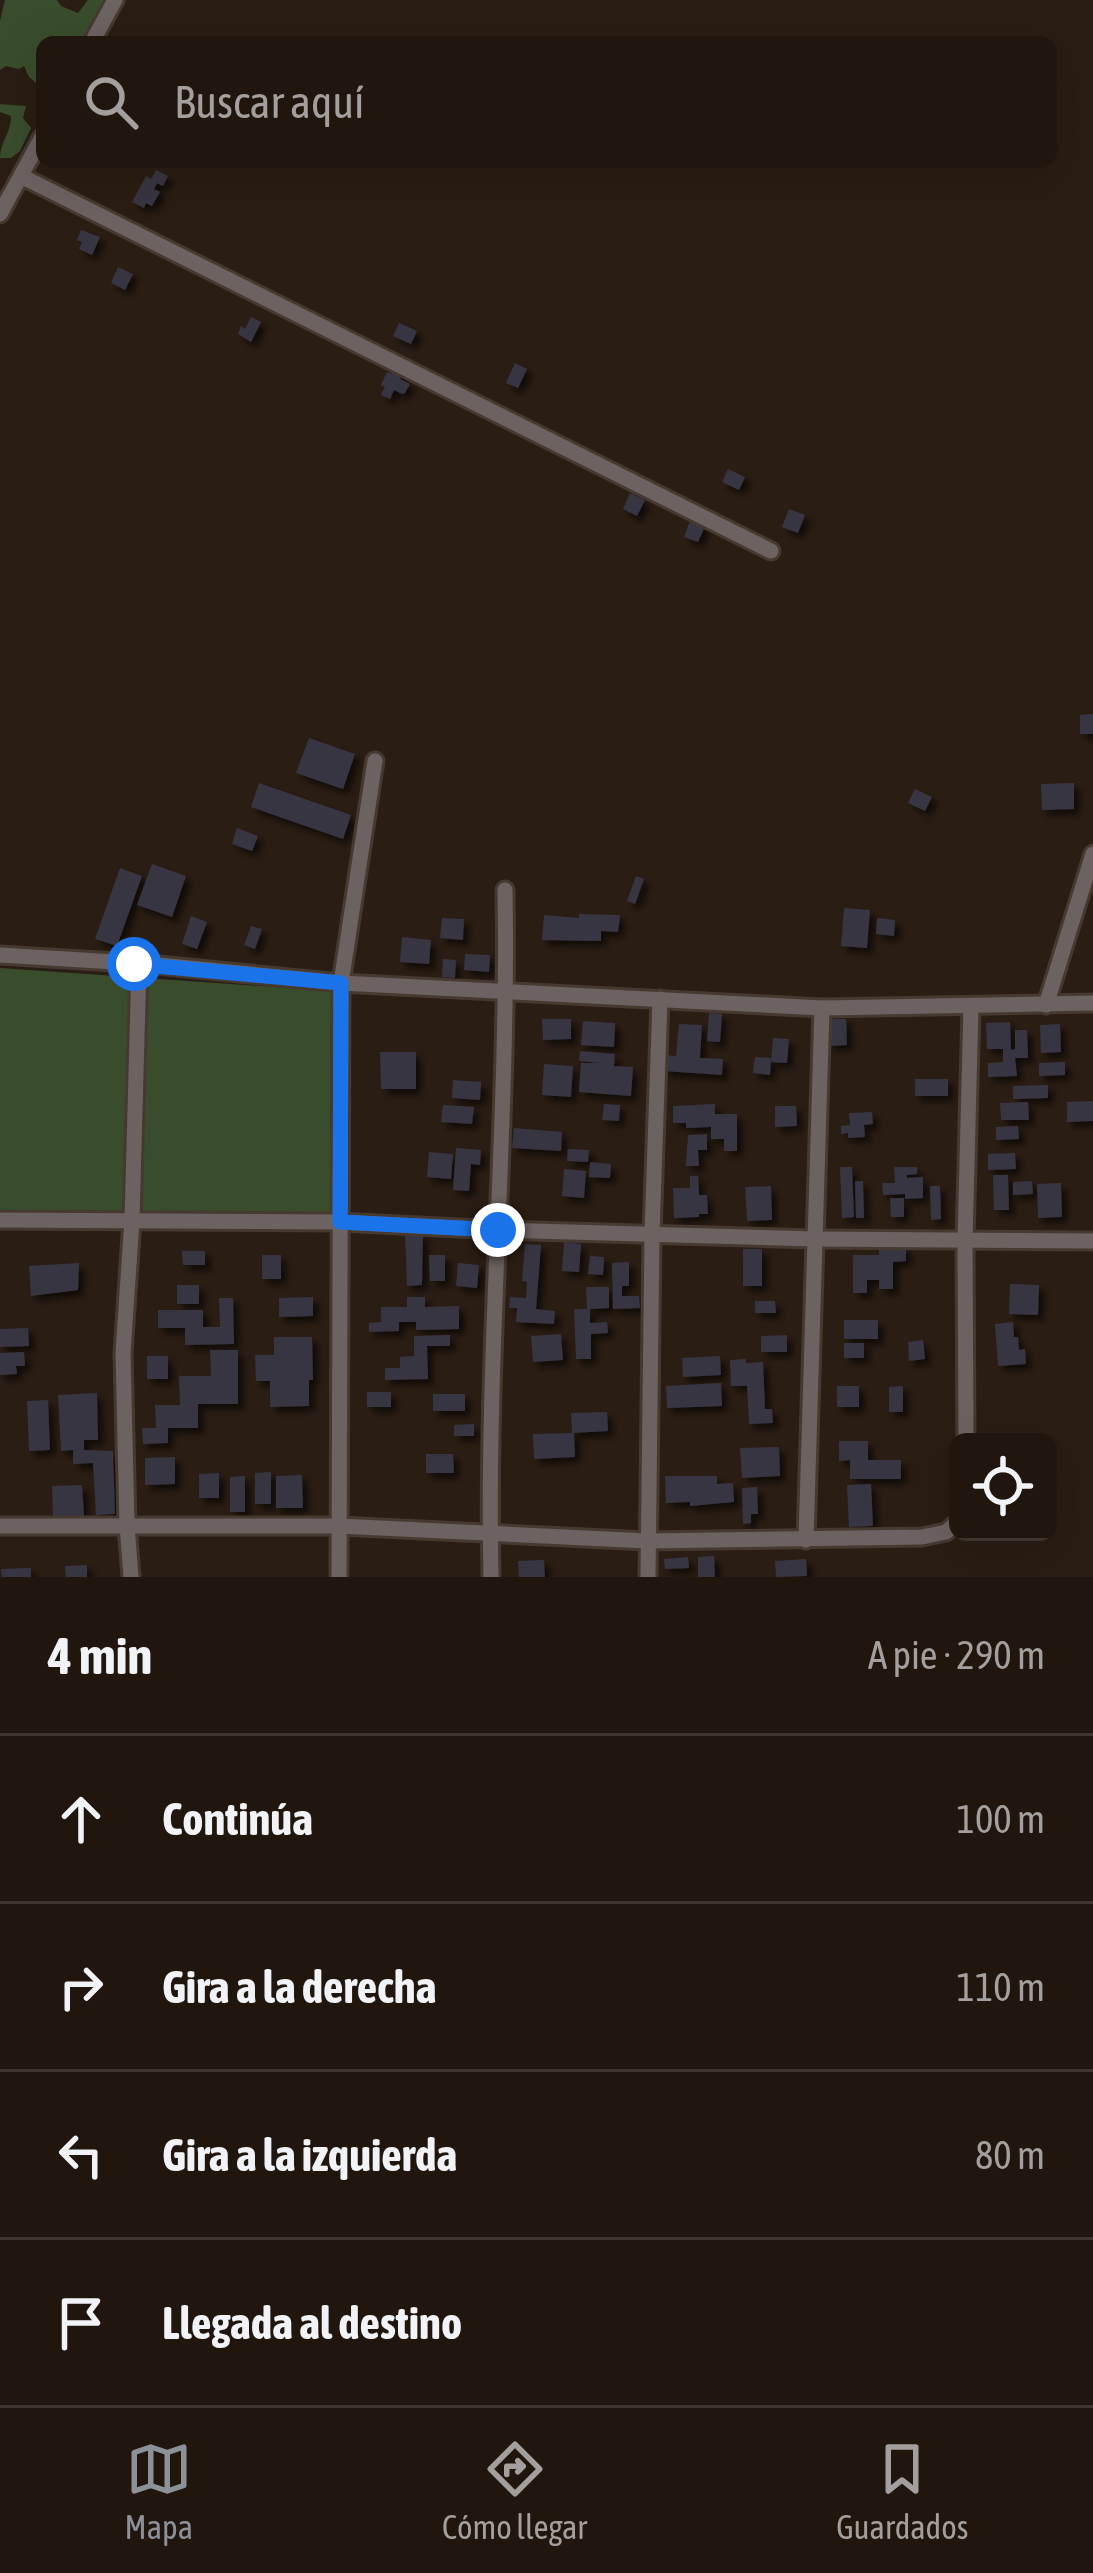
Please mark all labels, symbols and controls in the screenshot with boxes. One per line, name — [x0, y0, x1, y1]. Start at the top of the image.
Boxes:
search box — [36, 36, 1057, 168]
icon: search — [78, 69, 144, 135]
text: Buscar aquí — [174, 76, 364, 128]
route start — [107, 937, 161, 991]
route end — [471, 1203, 525, 1257]
map controls — [949, 1433, 1057, 1541]
button: locate — [949, 1433, 1057, 1541]
text: 4 min — [48, 1626, 152, 1685]
text: A pie · 290 m — [868, 1633, 1045, 1677]
icon: ahead — [48, 1786, 114, 1852]
text: Continúa — [162, 1793, 313, 1845]
text: 100 m — [957, 1797, 1045, 1841]
icon: right — [48, 1954, 114, 2020]
text: Gira a la derecha — [162, 1961, 436, 2013]
text: 110 m — [957, 1965, 1045, 2009]
icon: left — [48, 2122, 114, 2188]
text: Gira a la izquierda — [162, 2129, 457, 2181]
text: 80 m — [975, 2133, 1045, 2177]
icon: arrive — [48, 2290, 114, 2356]
text: Llegada al destino — [162, 2297, 462, 2349]
tab: Mapa — [125, 2436, 193, 2546]
tab: Cómo llegar — [442, 2436, 587, 2546]
tab: Guardados — [836, 2436, 968, 2546]

